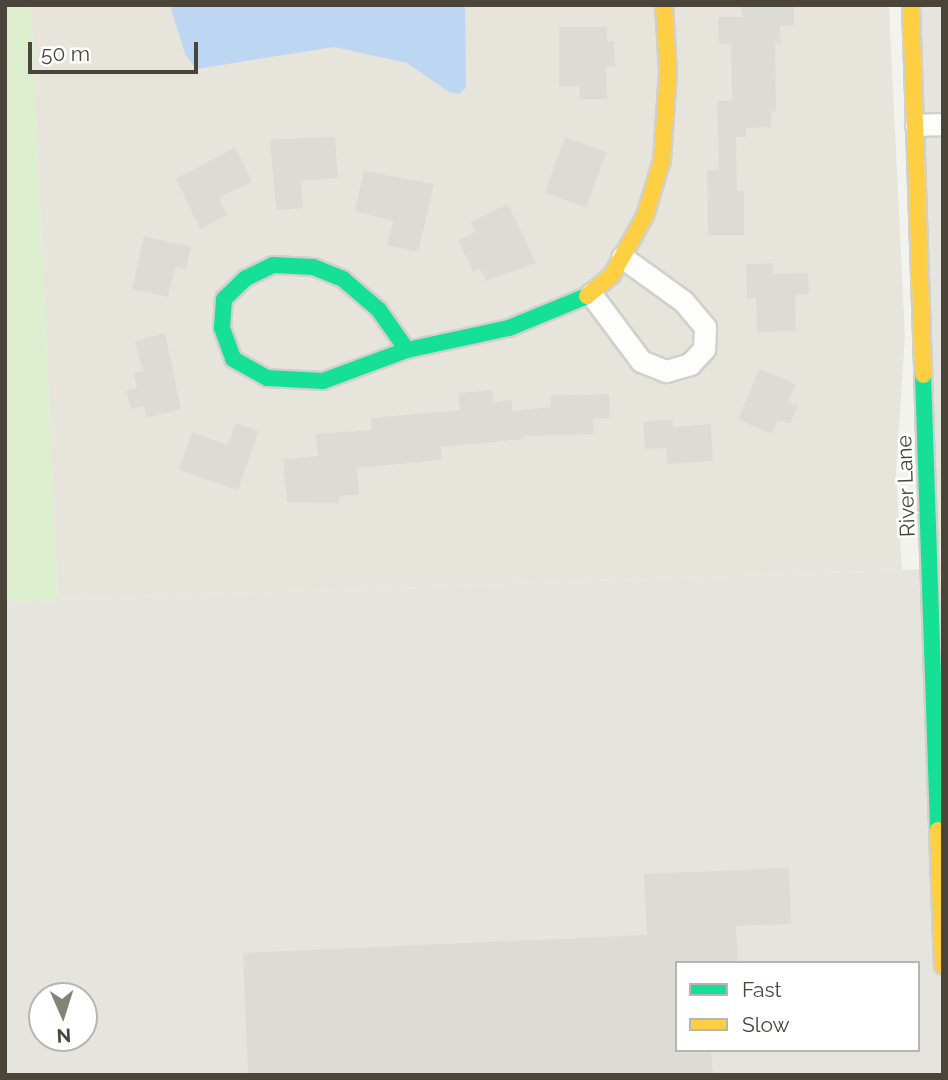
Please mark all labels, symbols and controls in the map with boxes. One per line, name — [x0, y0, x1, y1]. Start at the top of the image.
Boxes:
scale bar — [32, 28, 201, 72]
text: 50 m — [41, 41, 90, 66]
street label: River Lane — [892, 434, 920, 538]
legend — [675, 961, 920, 1052]
text: Fast — [742, 977, 782, 1002]
north arrow — [28, 982, 98, 1052]
text: Slow — [742, 1012, 790, 1037]
text: N — [56, 1025, 72, 1047]

